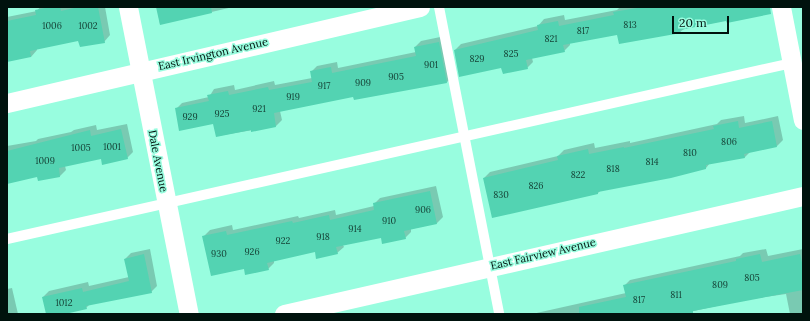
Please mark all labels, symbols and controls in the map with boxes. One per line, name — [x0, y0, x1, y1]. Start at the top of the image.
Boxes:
scale bar — [674, 8, 731, 34]
text: 20 m — [679, 15, 707, 30]
house number: 813 — [623, 20, 637, 30]
house number: 1006 — [42, 21, 62, 31]
house number: 1002 — [78, 21, 98, 31]
house number: 817 — [577, 26, 589, 36]
house number: 821 — [544, 34, 558, 44]
street label: East Irvington Avenue — [157, 35, 269, 73]
house number: 825 — [504, 49, 518, 59]
house number: 829 — [469, 54, 485, 64]
house number: 901 — [424, 60, 438, 70]
house number: 905 — [388, 72, 404, 82]
house number: 909 — [355, 78, 371, 88]
house number: 917 — [318, 81, 330, 91]
house number: 919 — [286, 92, 300, 102]
house number: 921 — [252, 104, 266, 114]
house number: 925 — [215, 109, 229, 119]
house number: 929 — [182, 112, 198, 122]
street label: Dale Avenue — [146, 129, 170, 193]
house number: 806 — [721, 137, 737, 147]
house number: 1001 — [103, 142, 121, 152]
house number: 1005 — [71, 143, 91, 153]
house number: 810 — [683, 148, 697, 158]
house number: 1009 — [35, 156, 55, 166]
house number: 814 — [645, 157, 659, 167]
house number: 818 — [606, 164, 620, 174]
house number: 822 — [571, 170, 585, 180]
house number: 826 — [528, 181, 544, 191]
house number: 830 — [493, 190, 509, 200]
house number: 906 — [415, 205, 431, 215]
house number: 910 — [382, 216, 396, 226]
house number: 914 — [348, 224, 362, 234]
house number: 918 — [316, 232, 330, 242]
street label: East Fairview Avenue — [489, 235, 597, 273]
house number: 922 — [276, 236, 290, 246]
house number: 926 — [244, 247, 260, 257]
house number: 930 — [211, 249, 227, 259]
house number: 805 — [744, 273, 760, 283]
house number: 809 — [712, 280, 728, 290]
house number: 811 — [670, 290, 682, 300]
house number: 817 — [633, 295, 645, 305]
house number: 1012 — [56, 298, 72, 308]

